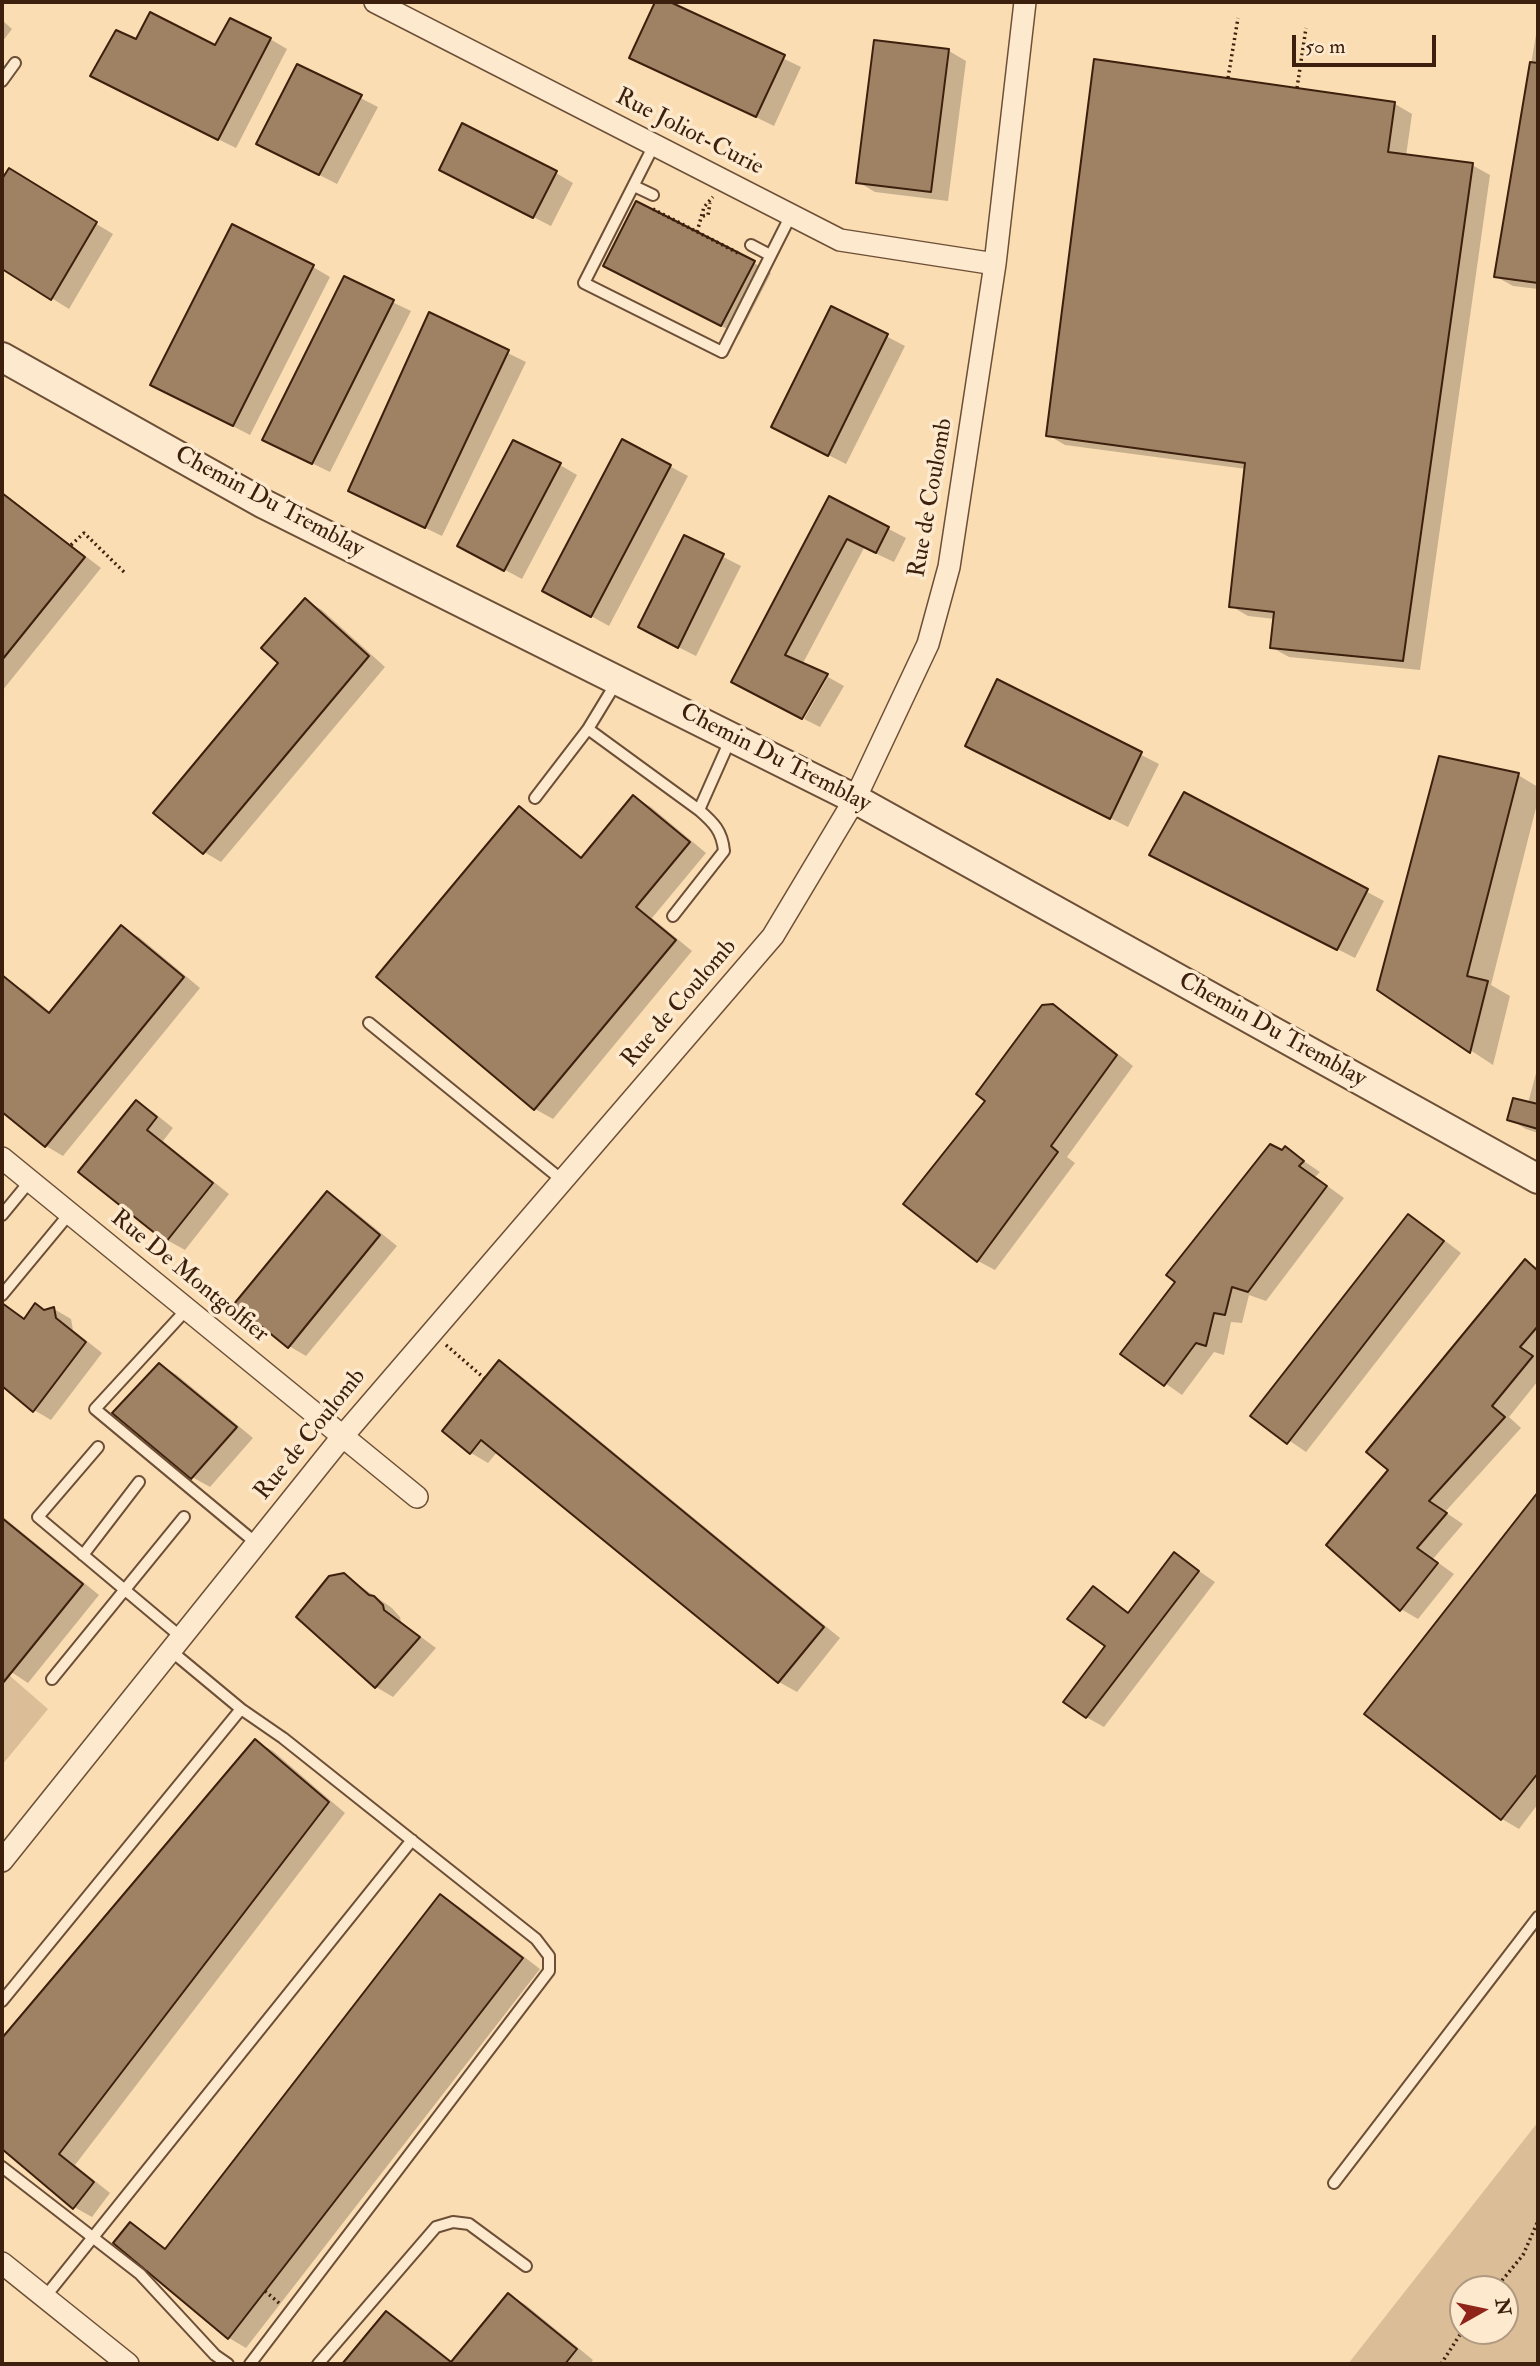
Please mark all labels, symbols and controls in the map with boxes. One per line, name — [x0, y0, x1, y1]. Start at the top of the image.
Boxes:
scale bar — [1295, 21, 1438, 65]
text: 50 m — [1305, 33, 1346, 60]
street label: Rue Joliot-Curie — [610, 83, 768, 183]
street label: Rue de Coulomb — [904, 416, 960, 580]
street label: Chemin Du Tremblay — [169, 441, 369, 565]
street label: Chemin Du Tremblay — [675, 698, 875, 820]
street label: Rue de Coulomb — [616, 934, 744, 1074]
street label: Chemin Du Tremblay — [1173, 967, 1371, 1095]
street label: Rue De Montgolfier — [104, 1204, 274, 1350]
street label: Rue de Coulomb — [249, 1363, 373, 1507]
north arrow — [1449, 2275, 1519, 2345]
text: N — [1490, 2297, 1516, 2317]

